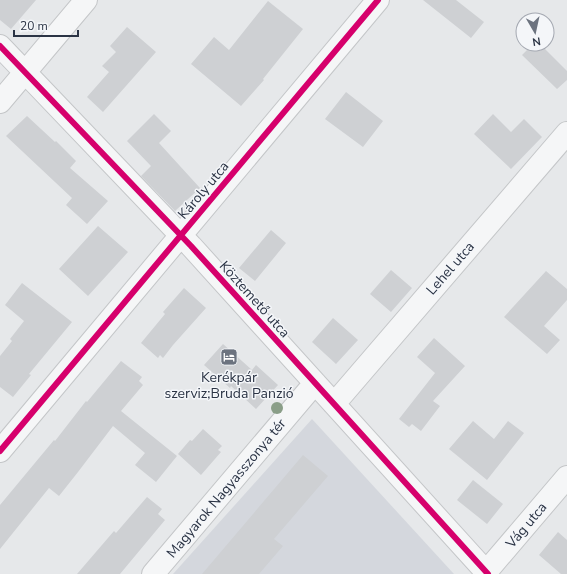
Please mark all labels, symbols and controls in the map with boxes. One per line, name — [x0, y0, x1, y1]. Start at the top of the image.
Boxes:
scale bar — [14, 12, 78, 38]
north arrow — [515, 12, 555, 52]
text: 20 m — [20, 18, 48, 34]
text: N — [531, 33, 542, 49]
street label: Károly utca — [174, 157, 233, 223]
street label: Lehel utca — [422, 238, 479, 299]
street label: Köztemető utca — [215, 257, 294, 342]
hotel icon: Kerékpár szerviz;Bruda Panzió — [219, 347, 239, 367]
place label: Kerékpár szerviz;Bruda Panzió — [165, 368, 294, 403]
street label: Magyarok Nagyasszonya tér — [162, 415, 290, 562]
street label: Vág utca — [501, 498, 551, 553]

